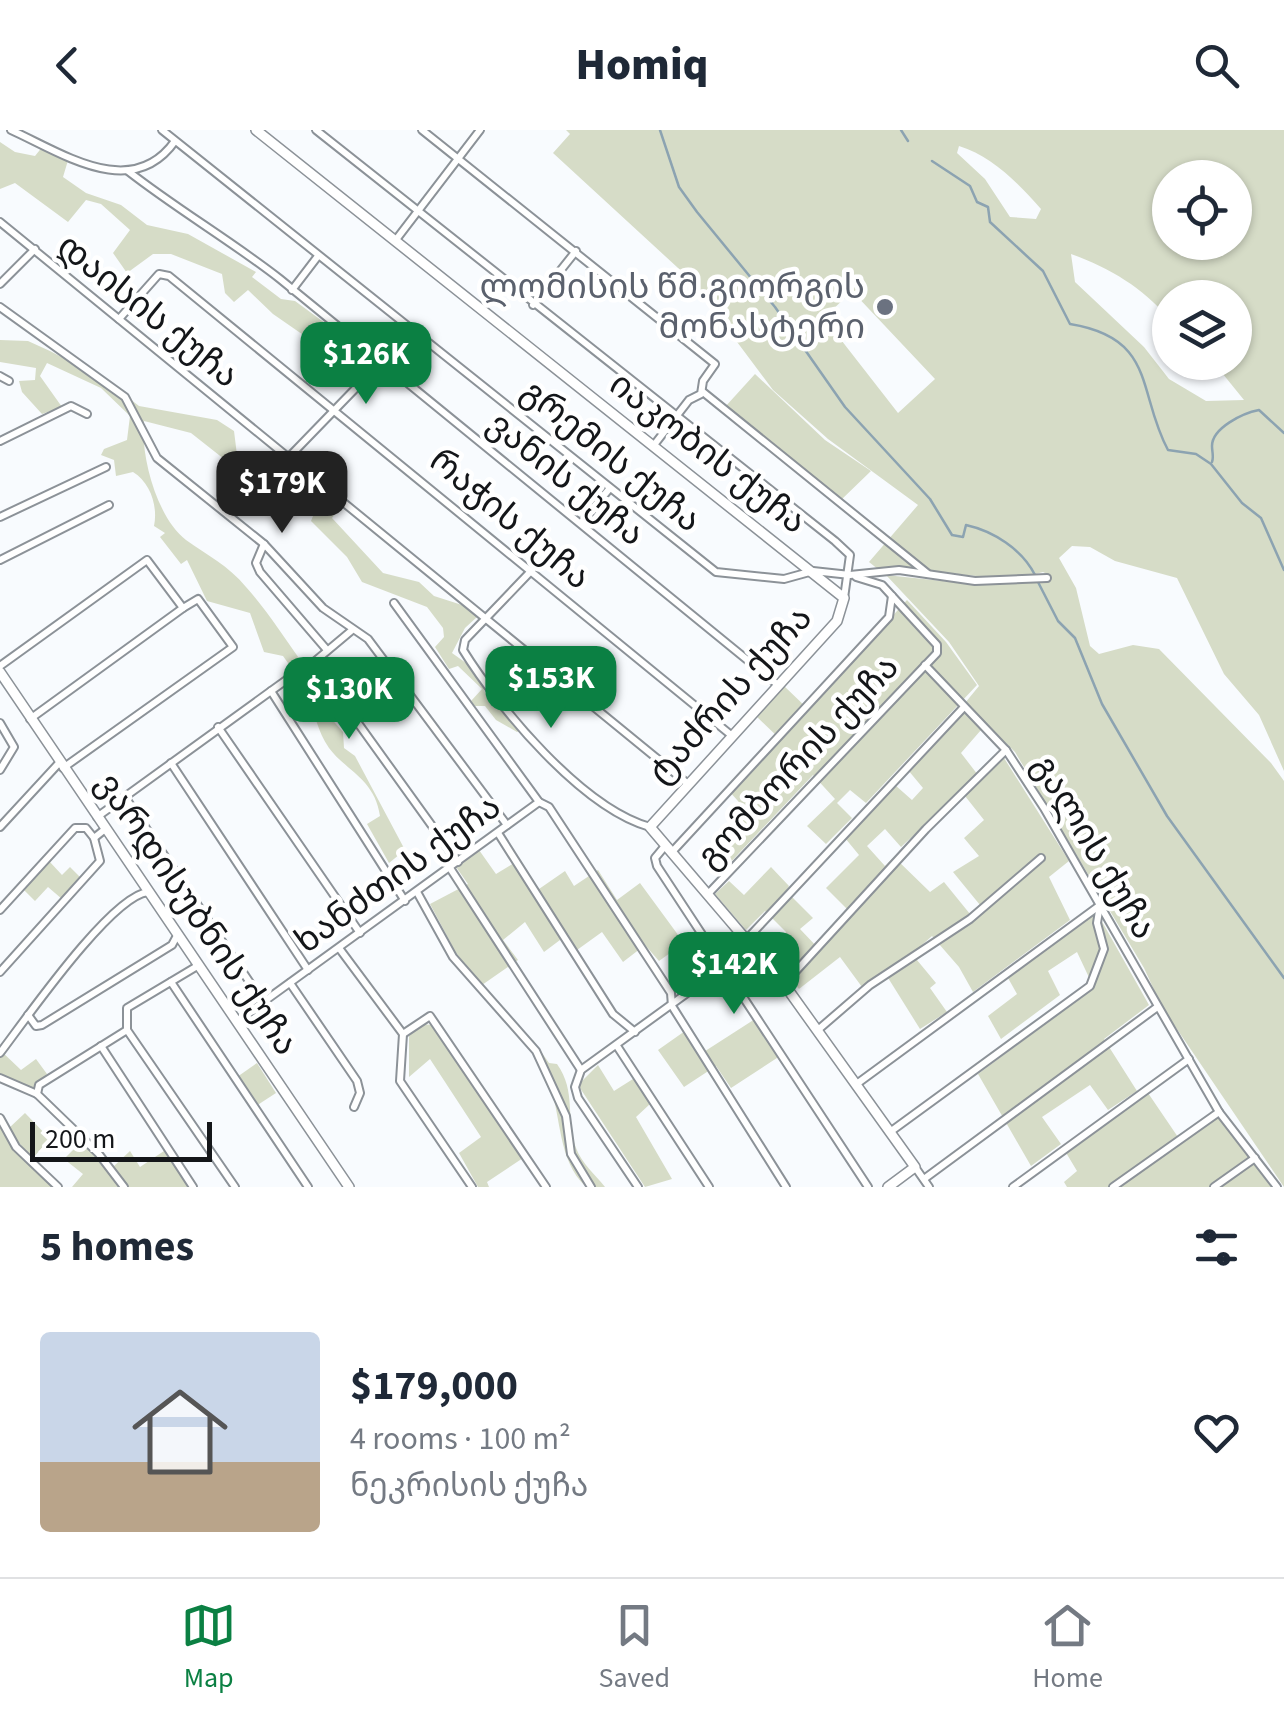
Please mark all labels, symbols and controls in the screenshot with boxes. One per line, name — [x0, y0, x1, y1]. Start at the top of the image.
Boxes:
text: Homiq — [575, 33, 709, 97]
icon: back — [40, 38, 95, 93]
icon: search — [1189, 38, 1244, 93]
map controls — [1152, 160, 1252, 380]
button: locate — [1152, 160, 1252, 260]
street label: დაისის ქუჩა — [46, 222, 250, 400]
place label: ლომისის წმ.გიორგის მონასტერი — [479, 262, 865, 352]
button: layers — [1152, 280, 1252, 380]
marker: ლომისის წმ.გიორგის მონასტერი — [874, 296, 896, 318]
pin: $126K — [296, 322, 436, 407]
text: $126K — [322, 331, 410, 377]
street label: იაკობის ქუჩა — [599, 360, 817, 546]
street label: გრემის ქუჩა — [510, 367, 712, 545]
street label: ვანის ქუჩა — [476, 400, 656, 558]
street label: რაჭის ქუჩა — [418, 436, 602, 602]
pin: $179K — [212, 451, 352, 536]
text: $179K — [238, 460, 326, 506]
street label: ტაძრის ქუჩა — [636, 595, 824, 795]
street label: გომბორის ქუჩა — [685, 644, 911, 880]
pin: $153K — [481, 646, 621, 731]
text: $153K — [507, 655, 595, 701]
pin: $130K — [279, 657, 419, 742]
text: $130K — [305, 666, 393, 712]
street label: გალის ქუჩა — [1019, 745, 1169, 949]
street label: ვარდისუბნის ქუჩა — [83, 762, 311, 1066]
street label: ხანძთის ქუჩა — [285, 782, 511, 966]
pin: $142K — [664, 932, 804, 1017]
text: $142K — [690, 941, 778, 987]
scale bar — [30, 1117, 212, 1162]
text: 200 m — [45, 1119, 116, 1159]
text: 5 homes — [40, 1217, 194, 1277]
icon: filters — [1189, 1220, 1244, 1275]
text: $179,000 — [350, 1356, 518, 1416]
icon: home — [120, 1372, 240, 1492]
icon: heart — [1189, 1405, 1244, 1460]
text: 4 rooms · 100 m² — [350, 1416, 571, 1462]
text: ნეკრისის ქუჩა — [350, 1463, 588, 1509]
tab: Map — [181, 1598, 236, 1698]
tab: Saved — [598, 1598, 670, 1698]
tab: Home — [1032, 1598, 1103, 1698]

